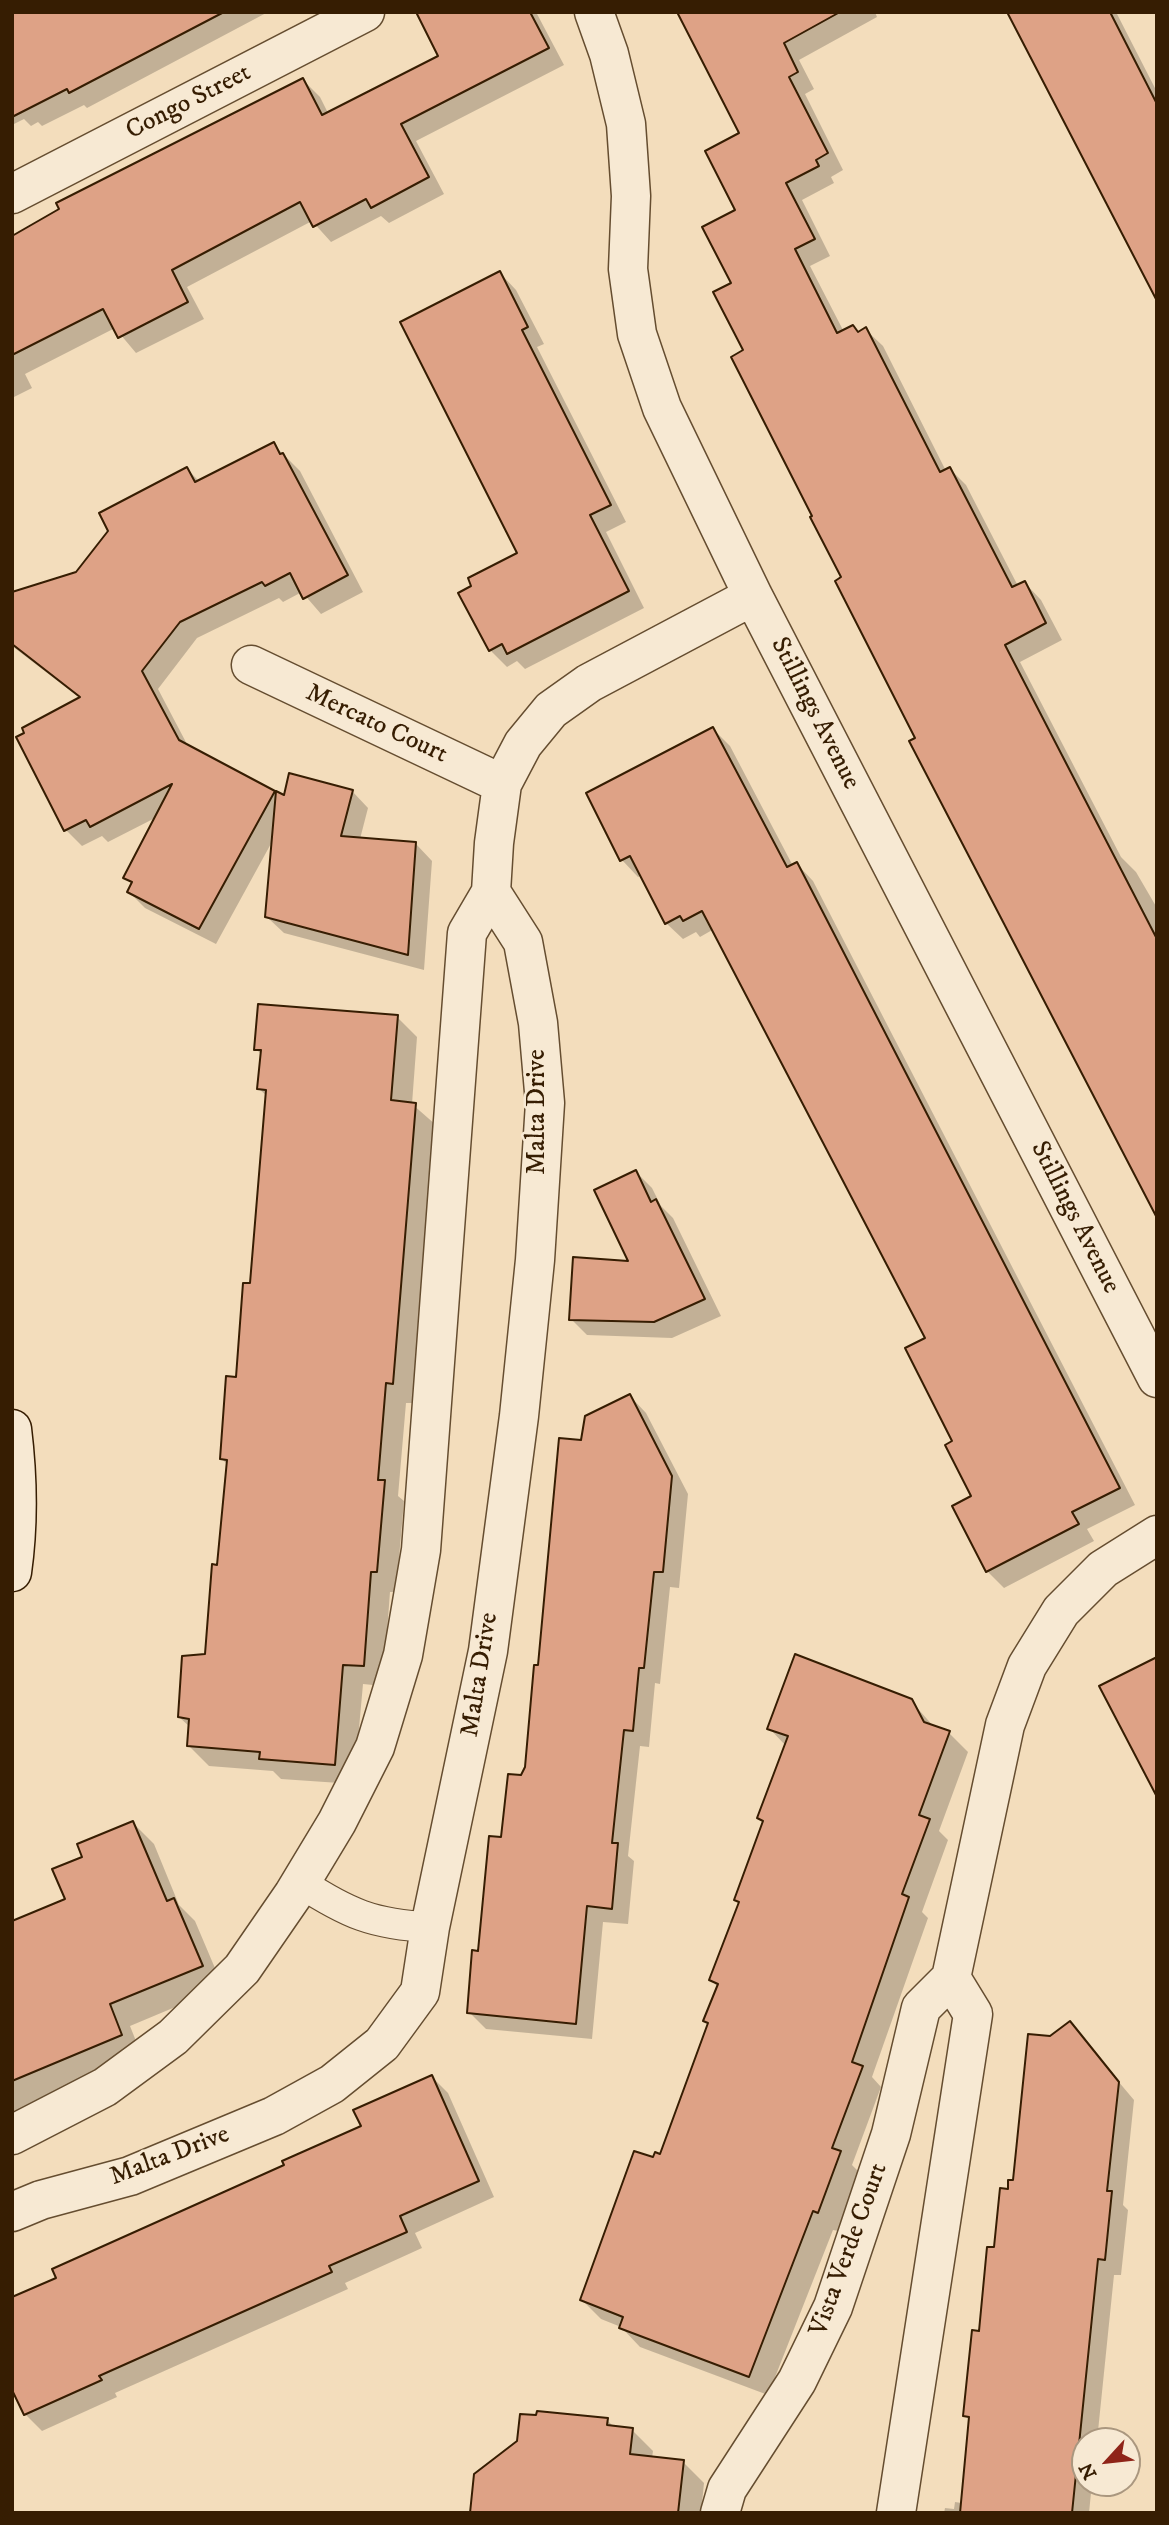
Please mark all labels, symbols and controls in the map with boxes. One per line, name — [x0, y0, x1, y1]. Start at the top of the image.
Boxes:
street label: Congo Street — [121, 58, 257, 148]
street label: Stillings Avenue — [762, 633, 866, 795]
street label: Mercato Court — [300, 679, 452, 771]
street label: Malta Drive — [523, 1049, 555, 1175]
street label: Stillings Avenue — [1022, 1137, 1126, 1299]
street label: Malta Drive — [456, 1611, 506, 1739]
street label: Malta Drive — [106, 2120, 234, 2194]
street label: Vista Verde Court — [804, 2159, 896, 2341]
north arrow — [1071, 2427, 1141, 2497]
text: N — [1075, 2459, 1102, 2483]

